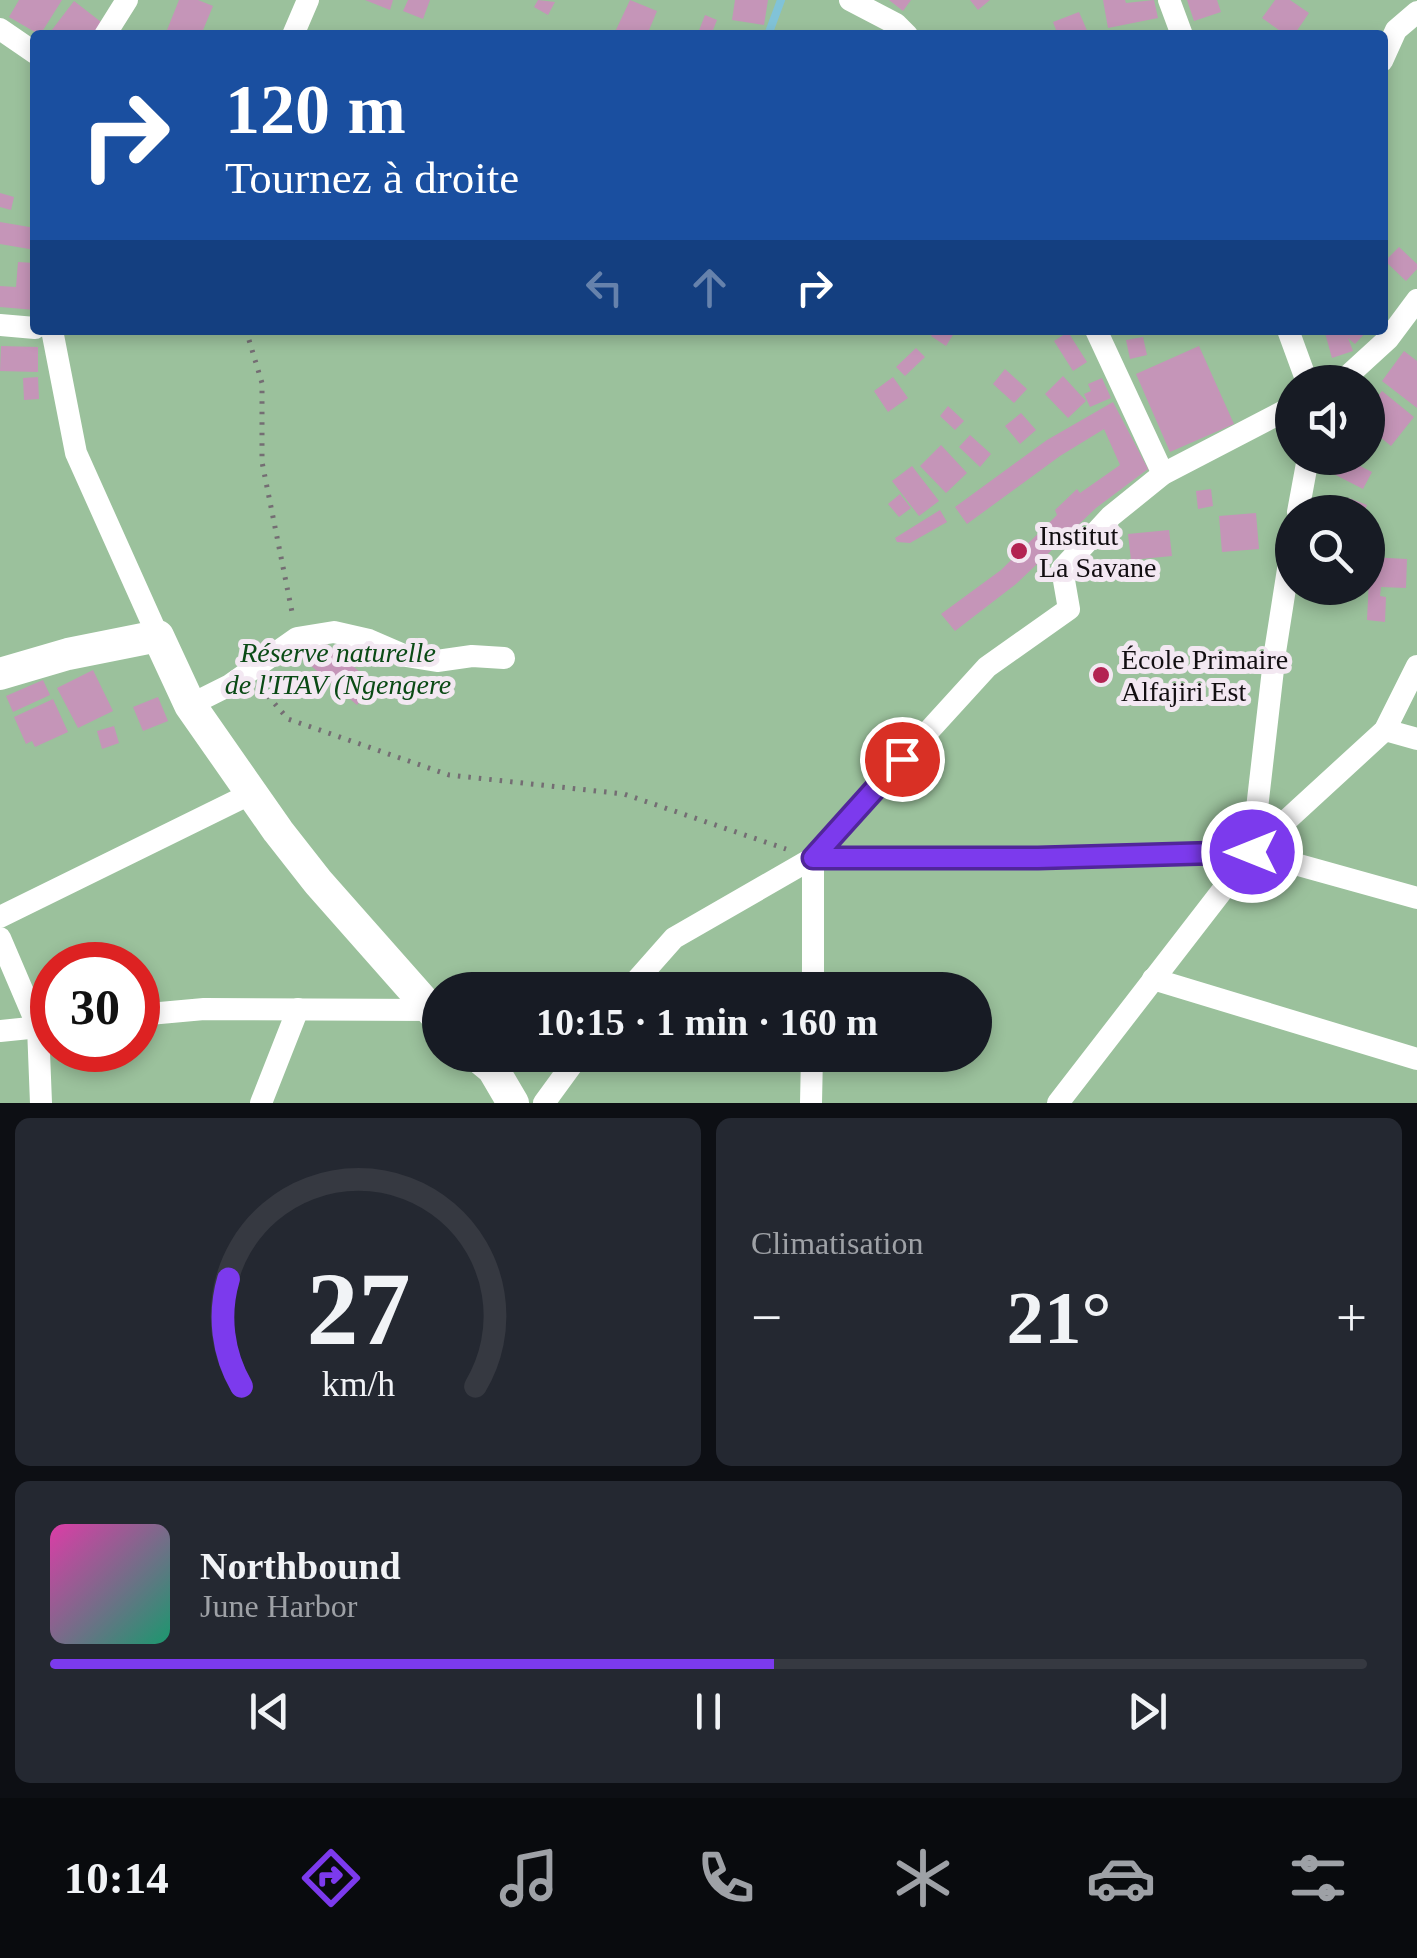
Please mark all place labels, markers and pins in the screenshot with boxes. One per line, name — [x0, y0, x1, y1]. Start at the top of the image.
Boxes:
place label: Institut La Savane — [1039, 520, 1156, 583]
marker: Institut La Savane — [1008, 540, 1030, 562]
place label: École Primaire Alfajiri Est — [1121, 644, 1288, 707]
marker: École Primaire Alfajiri Est — [1090, 664, 1112, 686]
pin — [860, 717, 945, 802]

